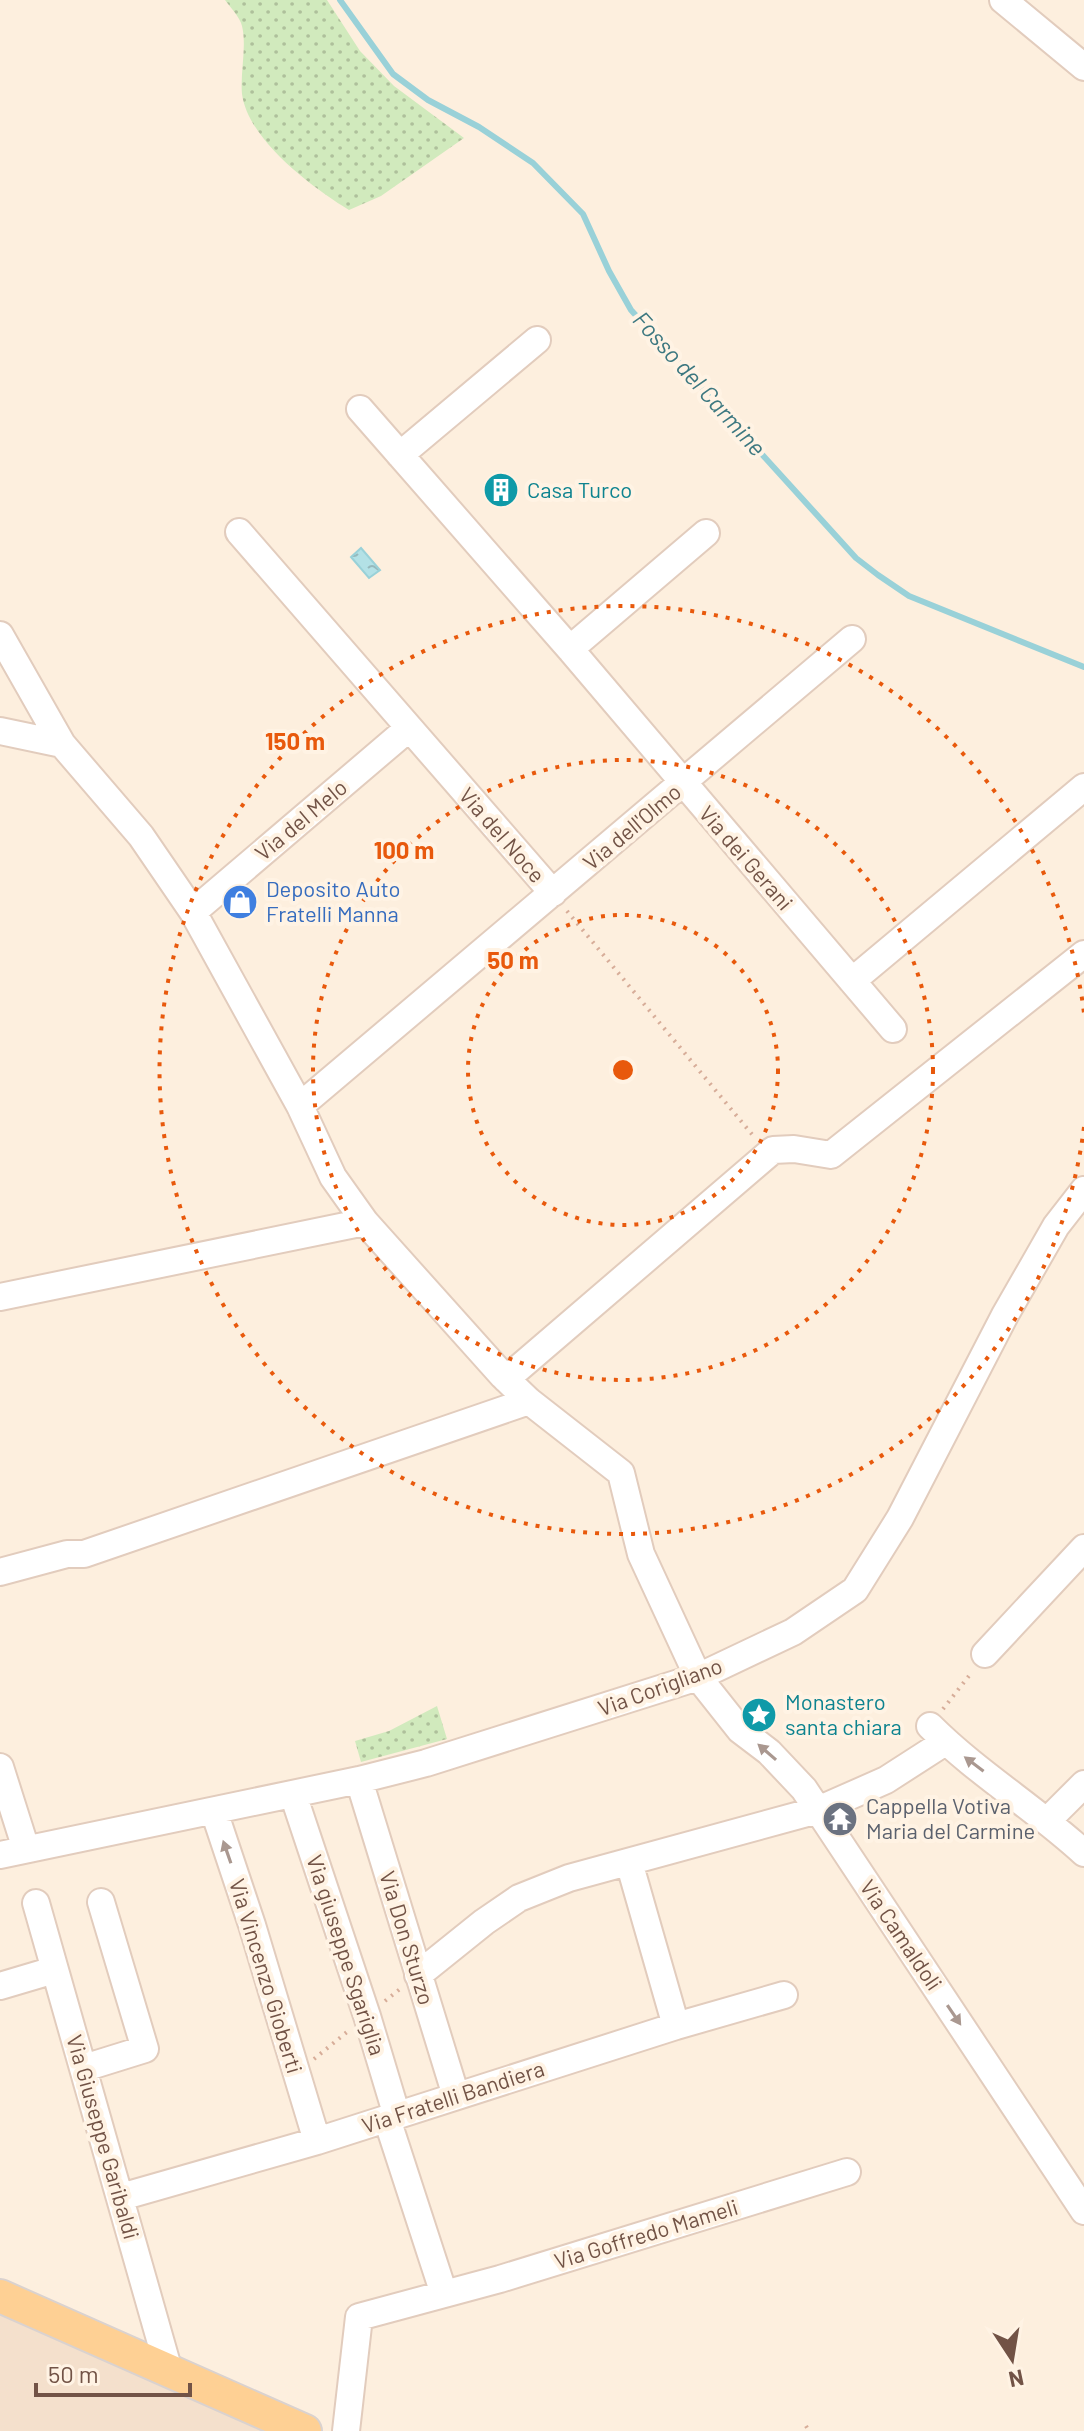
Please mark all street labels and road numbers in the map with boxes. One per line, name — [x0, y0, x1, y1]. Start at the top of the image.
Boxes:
street label: Via del Melo — [249, 773, 352, 865]
street label: Via dell'Olmo — [577, 778, 686, 875]
street label: Via del Noce — [454, 782, 551, 887]
street label: Via dei Gerani — [694, 800, 799, 915]
street label: Via Corigliano — [594, 1652, 725, 1721]
street label: Via giuseppe Sgariglia — [302, 1851, 392, 2058]
street label: Via Don Sturzo — [375, 1868, 441, 2008]
street label: Via Camaldoli — [855, 1874, 948, 1995]
street label: Via Vincenzo Gioberti — [225, 1875, 309, 2076]
street label: Via Giuseppe Garibaldi — [62, 2031, 146, 2242]
street label: Via Fratelli Bandiera — [358, 2054, 547, 2138]
street label: Via Goffredo Mameli — [551, 2193, 741, 2273]

